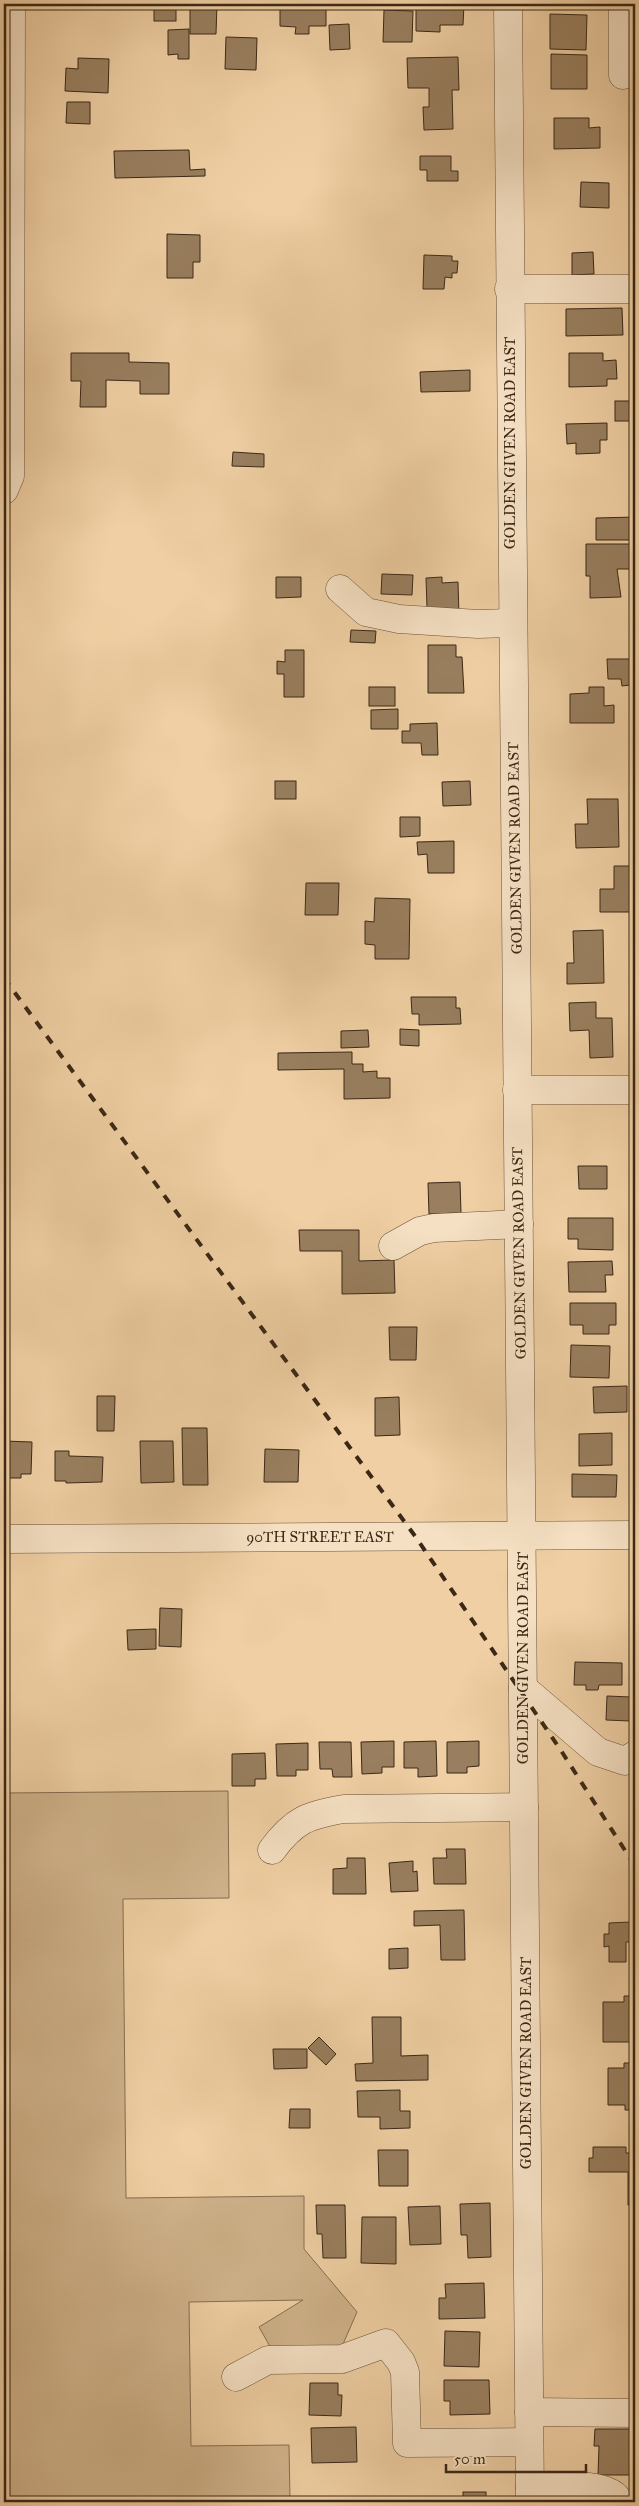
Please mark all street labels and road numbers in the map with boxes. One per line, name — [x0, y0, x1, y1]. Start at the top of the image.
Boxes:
street label: GOLDEN GIVEN ROAD EAST — [501, 337, 519, 549]
street label: GOLDEN GIVEN ROAD EAST — [504, 742, 526, 954]
street label: GOLDEN GIVEN ROAD EAST — [508, 1147, 530, 1359]
street label: 90TH STREET EAST — [246, 1528, 394, 1546]
street label: GOLDEN GIVEN ROAD EAST — [514, 1552, 532, 1764]
street label: GOLDEN GIVEN ROAD EAST — [517, 1957, 535, 2169]

